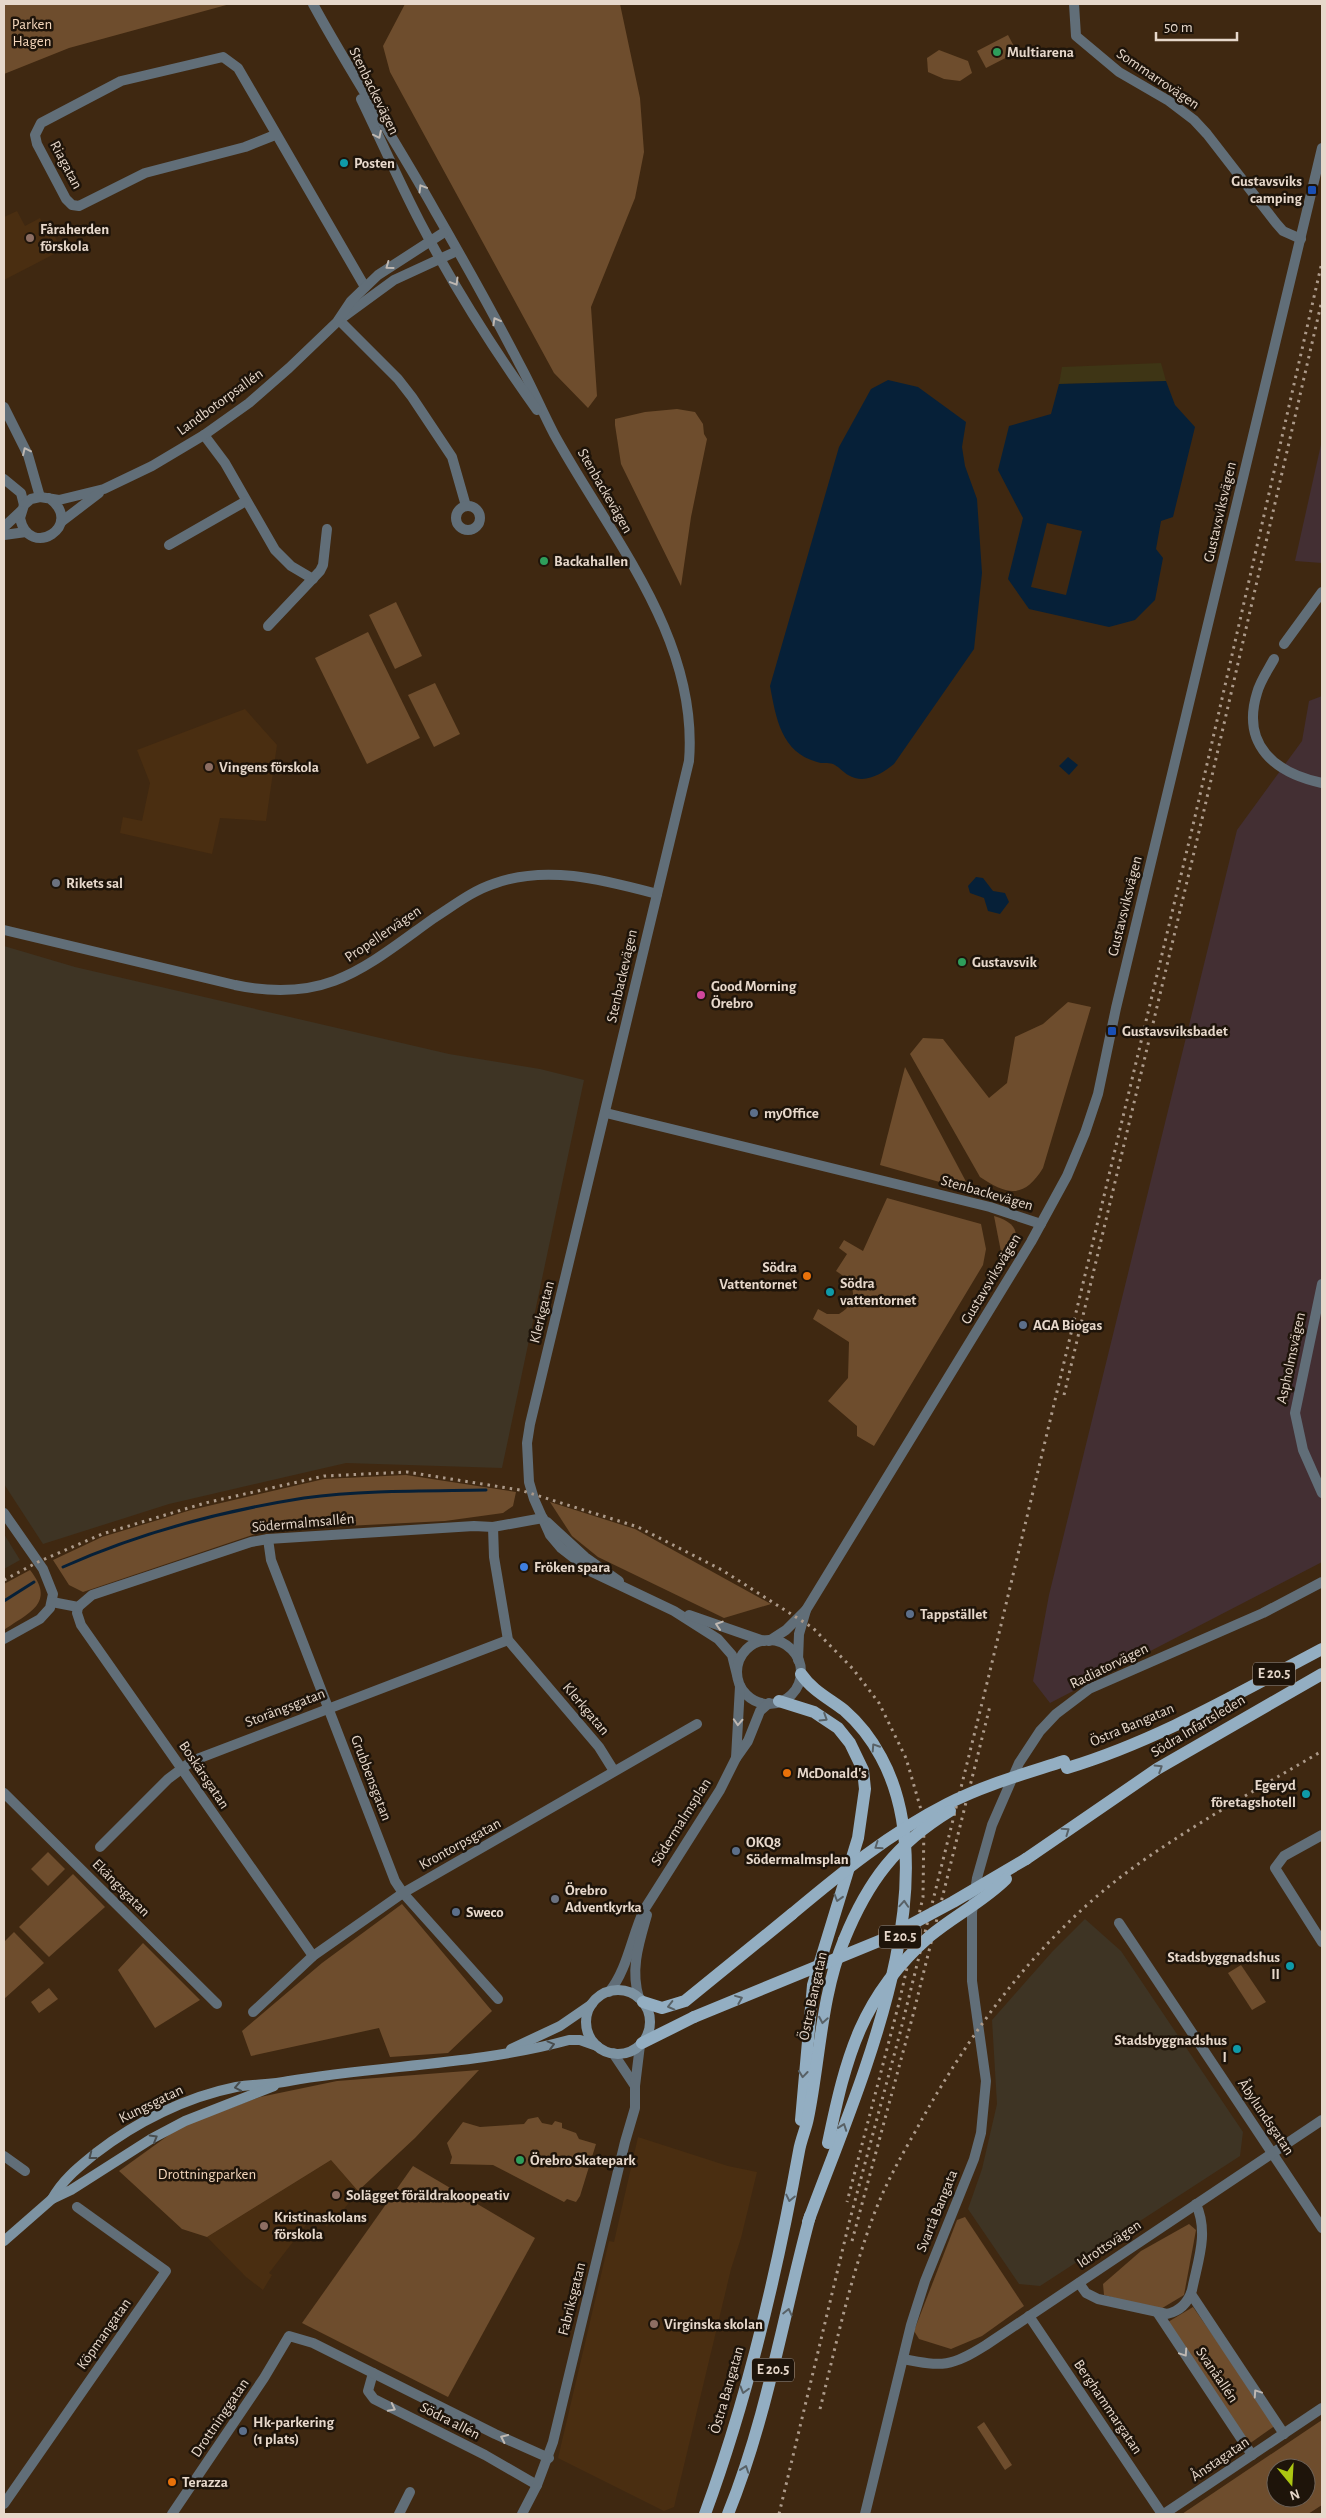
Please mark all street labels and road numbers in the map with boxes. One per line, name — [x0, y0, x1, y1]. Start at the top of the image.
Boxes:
street label: Stenbackevägen — [346, 45, 402, 137]
street label: Sommarrovägen — [1114, 46, 1202, 112]
street label: Riagatan — [47, 138, 85, 192]
street label: Landbotorpsallén — [174, 366, 266, 438]
street label: Stenbackevägen — [575, 446, 635, 536]
street label: Gustavsviksvägen — [1201, 460, 1239, 564]
street label: Gustavsviksvägen — [1105, 854, 1145, 958]
street label: Propellervägen — [342, 903, 424, 965]
street label: Stenbackevägen — [604, 928, 640, 1024]
street label: Stenbackevägen — [939, 1173, 1035, 1213]
street label: Gustavsviksvägen — [958, 1231, 1024, 1327]
street label: Klerkgatan — [527, 1279, 557, 1345]
street label: Aspholmsvägen — [1274, 1311, 1308, 1405]
street label: Södermalmsallén — [251, 1511, 355, 1535]
street label: Radiatorvägen — [1067, 1641, 1151, 1691]
road number: E 20.5 — [1253, 1662, 1295, 1686]
street label: Klerkgatan — [560, 1680, 612, 1738]
street label: Storängsgatan — [243, 1686, 327, 1730]
street label: Södra Infartsleden — [1148, 1692, 1248, 1760]
street label: Östra Bangatan — [1087, 1699, 1176, 1749]
street label: Grubbensgatan — [348, 1733, 394, 1823]
street label: Boskärsgatan — [176, 1739, 232, 1811]
street label: Södermalmsplan — [648, 1776, 714, 1868]
street label: Krontorpsgatan — [417, 1815, 503, 1873]
street label: Ekängsgatan — [89, 1856, 153, 1920]
road number: E 20.5 — [879, 1925, 921, 1948]
street label: Östra Bangatan — [794, 1950, 830, 2042]
street label: Åbylundsgatan — [1235, 2076, 1298, 2158]
street label: Kungsgatan — [117, 2082, 185, 2126]
street label: Svartå Bangata — [914, 2168, 960, 2254]
street label: Idrottsvägen — [1074, 2217, 1144, 2271]
street label: Fabriksgatan — [556, 2261, 588, 2337]
street label: Köpmangatan — [74, 2296, 134, 2372]
street label: Östra Bangatan — [705, 2344, 747, 2435]
street label: Svanåallén — [1193, 2345, 1241, 2405]
street label: Berghammargatan — [1071, 2357, 1145, 2457]
road number: E 20.5 — [752, 2358, 794, 2382]
street label: Drottninggatan — [188, 2376, 252, 2460]
street label: Södra allén — [418, 2400, 482, 2442]
street label: Ånstagatan — [1188, 2433, 1252, 2484]

